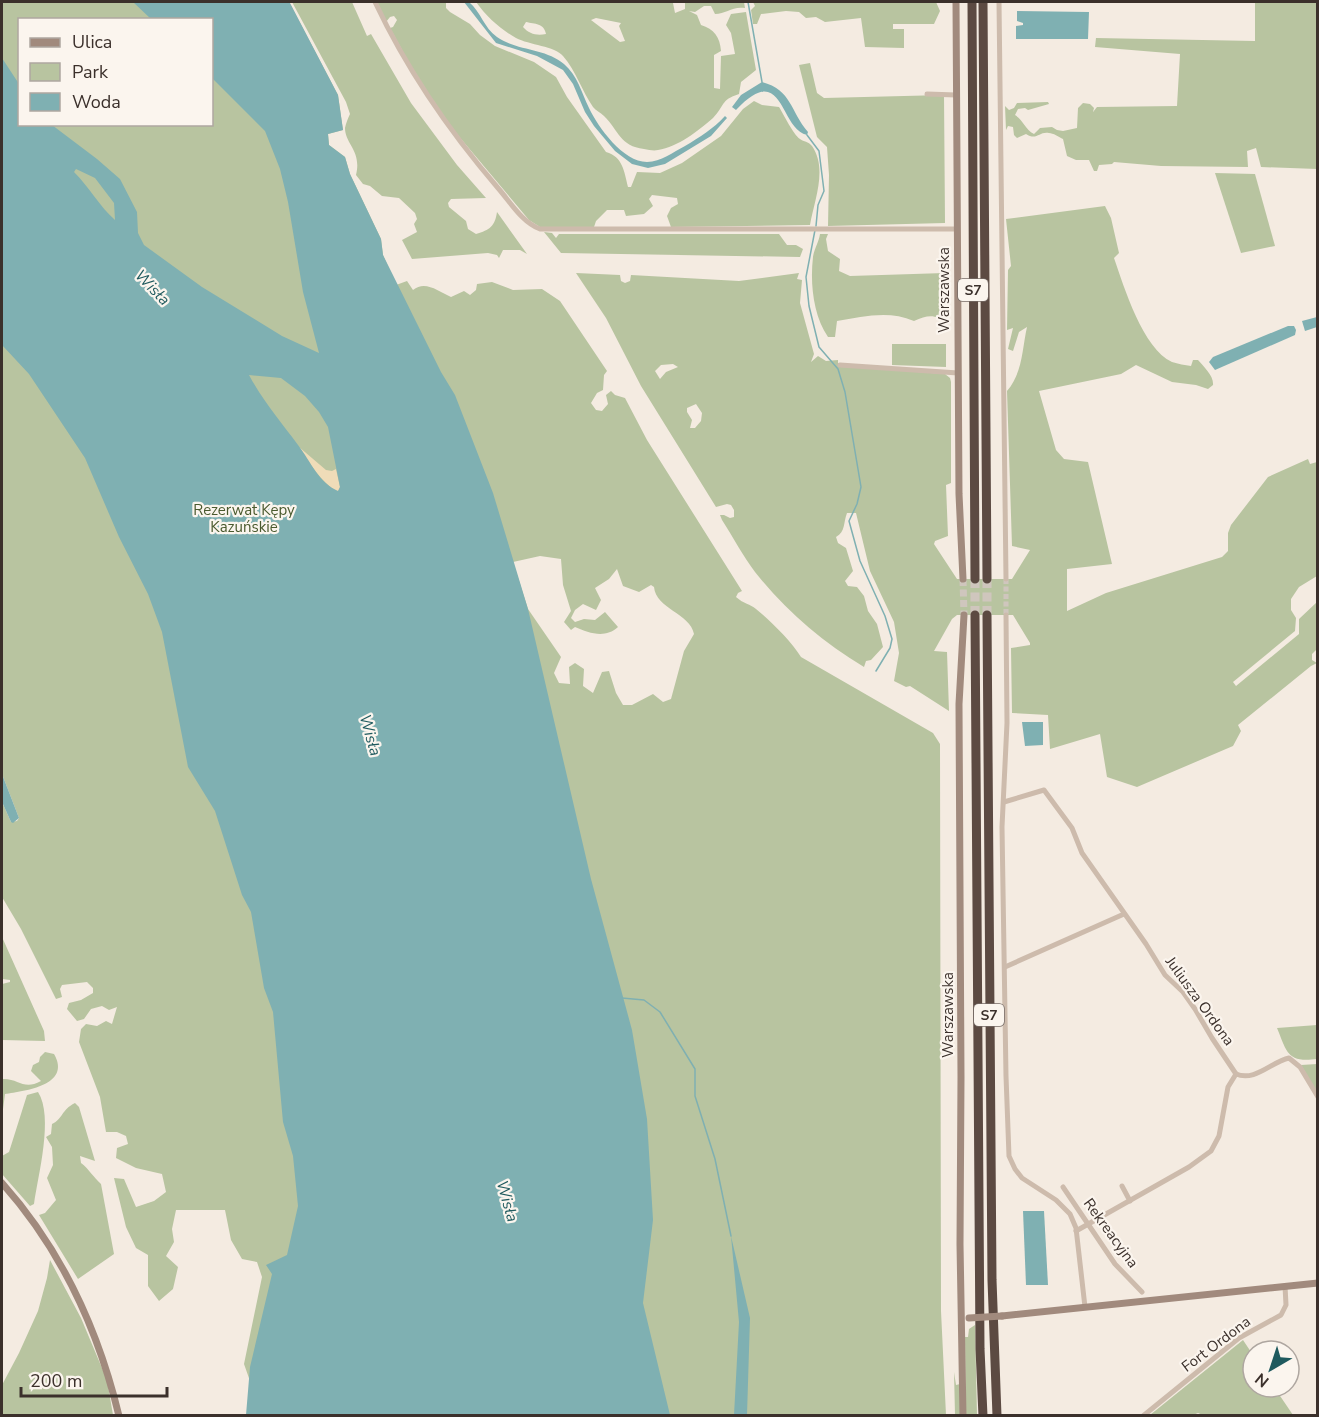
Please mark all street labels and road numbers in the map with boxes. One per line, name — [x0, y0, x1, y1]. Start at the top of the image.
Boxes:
street label: Warszawska — [934, 247, 954, 333]
road number: S7 — [958, 279, 988, 301]
street label: Juliusza Ordona — [1160, 952, 1239, 1050]
street label: Warszawska — [938, 972, 958, 1058]
road number: S7 — [974, 1004, 1004, 1026]
street label: Rekreacyjna — [1079, 1194, 1143, 1272]
street label: Fort Ordona — [1177, 1311, 1255, 1377]

